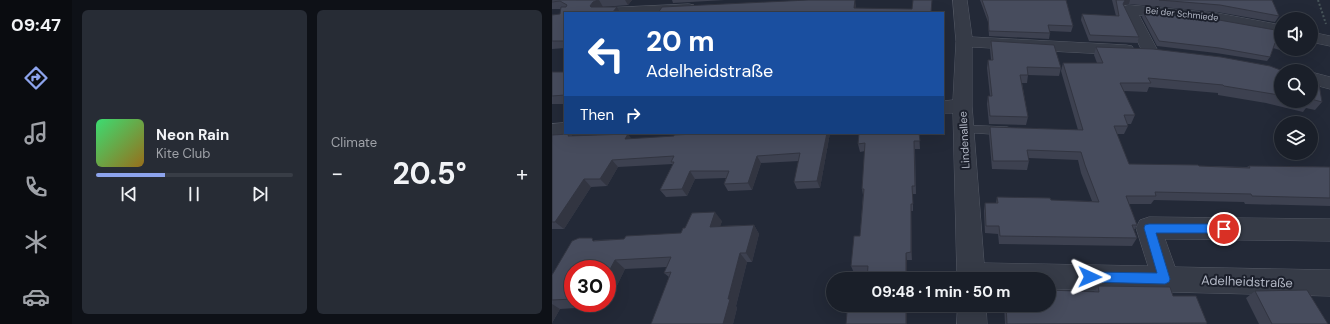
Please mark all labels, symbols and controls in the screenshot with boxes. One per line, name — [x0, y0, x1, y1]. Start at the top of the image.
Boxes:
street label: Bei der Schmiede — [1145, 4, 1219, 24]
map controls — [1274, 12, 1318, 160]
button: sound — [1274, 12, 1318, 56]
text: 09:47 — [11, 13, 61, 37]
text: 20 m — [646, 23, 715, 60]
icon: left — [580, 28, 632, 80]
text: Adelheidstraße — [646, 59, 773, 83]
icon: directions — [22, 64, 50, 92]
button: search — [1274, 64, 1318, 108]
icon: right — [622, 104, 644, 126]
text: Then — [580, 105, 614, 125]
street label: Lindenallee — [956, 111, 972, 169]
button: layers — [1274, 116, 1318, 160]
icon: music — [22, 119, 50, 147]
text: Neon Rain — [156, 125, 229, 145]
text: Climate — [331, 134, 377, 151]
text: Kite Club — [156, 145, 210, 162]
text: 20.5° — [392, 154, 467, 193]
text: − — [331, 159, 343, 188]
text: + — [516, 159, 528, 188]
icon: phone — [22, 173, 50, 201]
icon: previous — [118, 183, 140, 205]
icon: pause — [183, 183, 205, 205]
icon: next — [249, 183, 271, 205]
pin — [1207, 212, 1241, 246]
icon: arrive — [1213, 218, 1235, 240]
icon: climate — [22, 228, 50, 256]
position arrow — [1069, 256, 1111, 298]
speed limit sign: 30 — [564, 260, 616, 312]
street label: Adelheidstraße — [1201, 271, 1293, 292]
text: 09:48 · 1 min · 50 m — [872, 282, 1010, 302]
icon: car — [22, 283, 50, 311]

